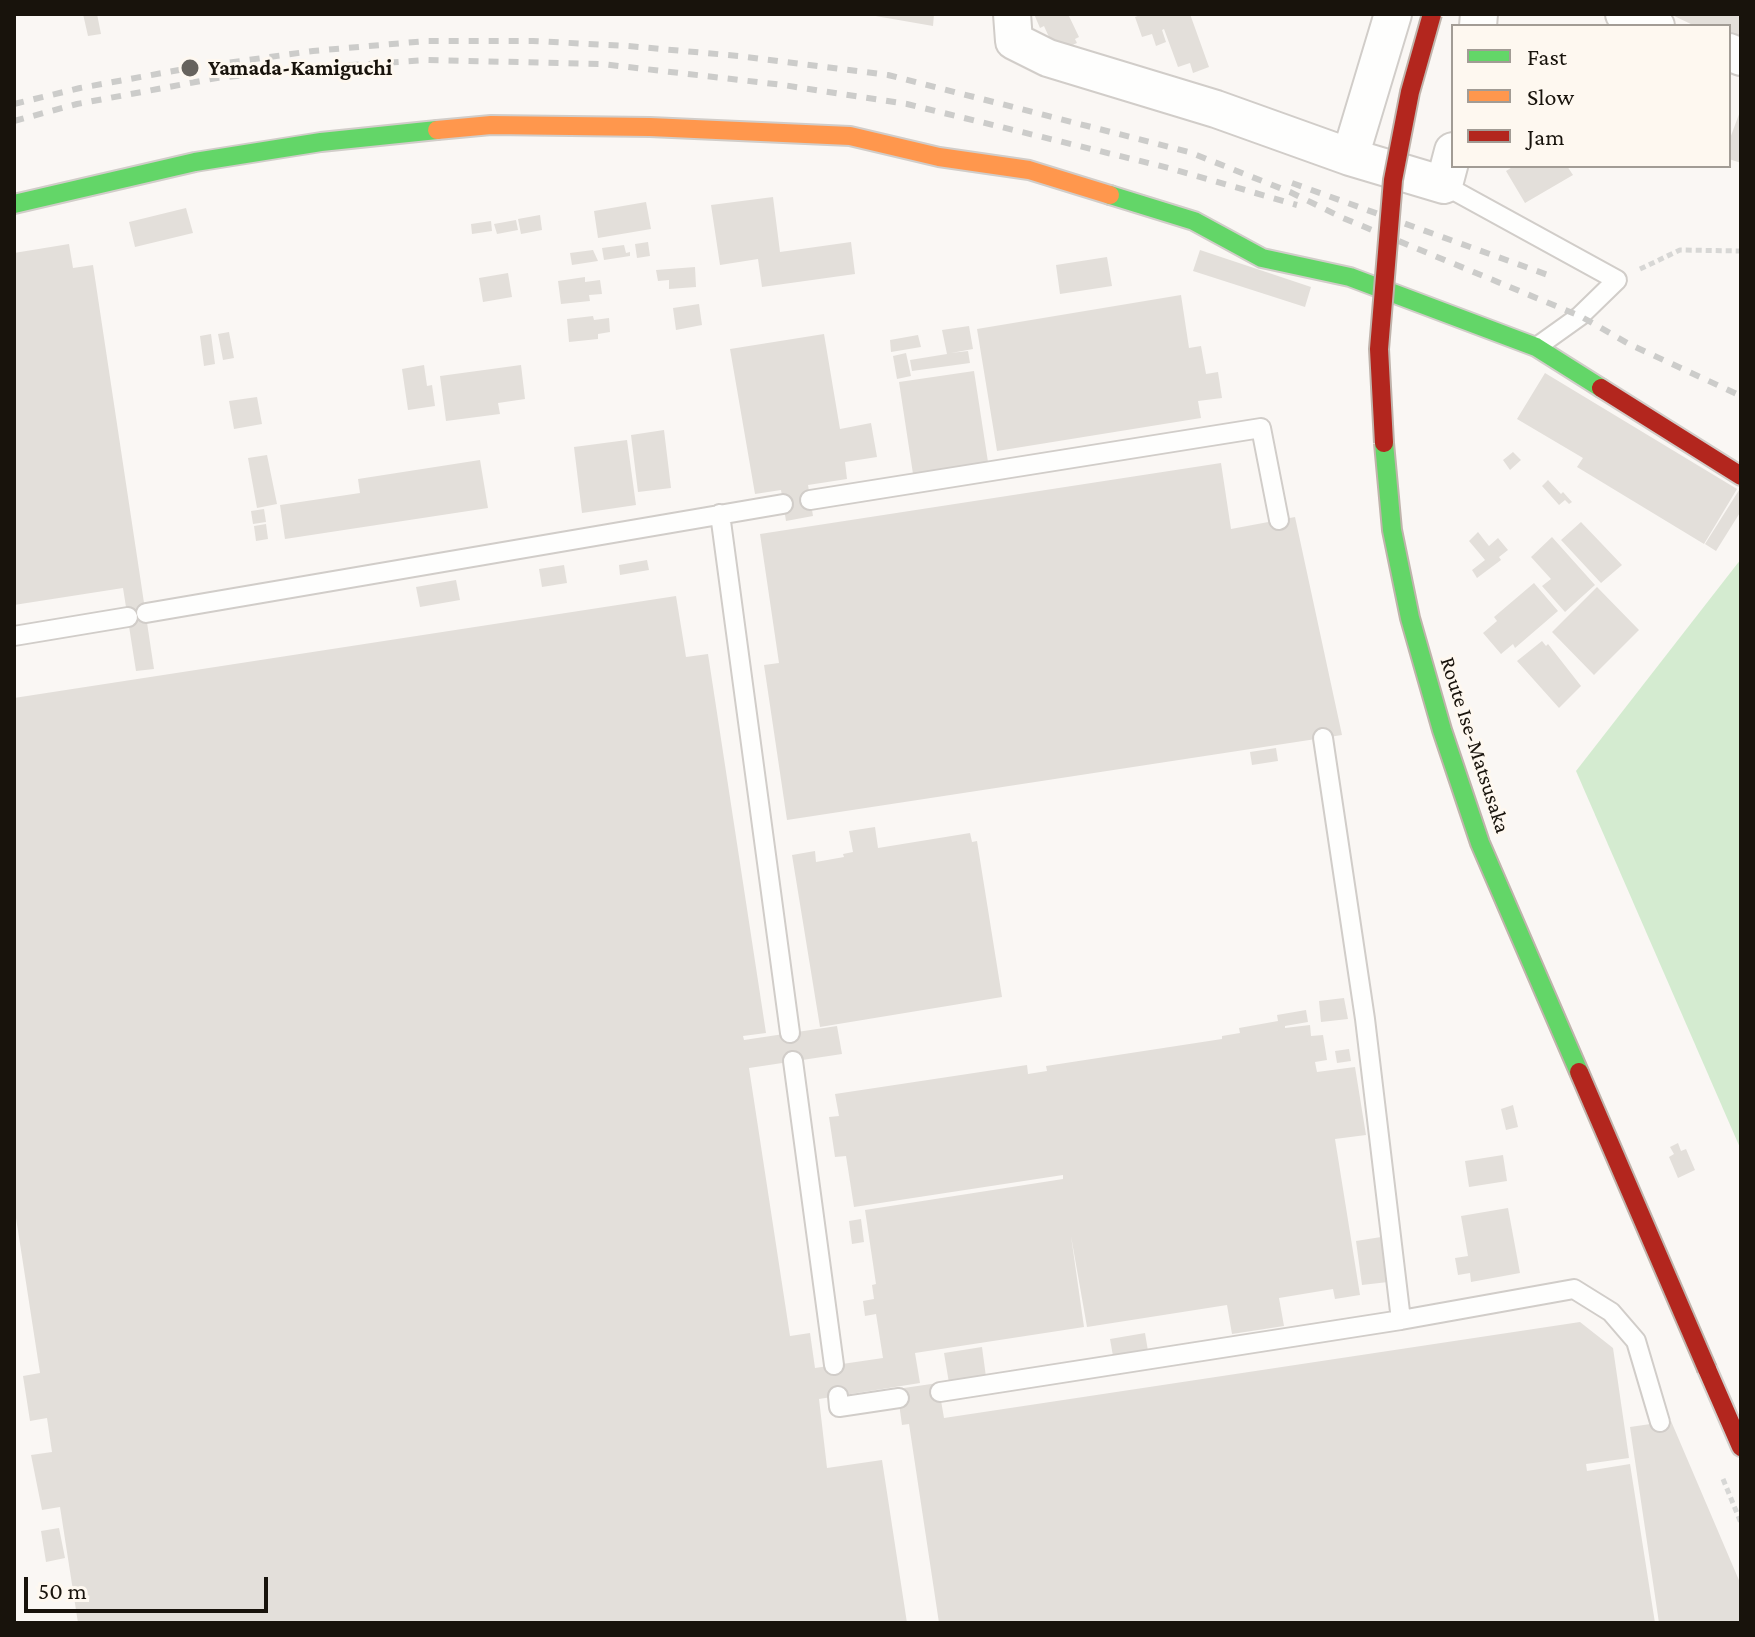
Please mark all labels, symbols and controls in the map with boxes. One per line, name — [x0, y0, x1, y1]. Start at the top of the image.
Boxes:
legend — [1451, 24, 1731, 168]
text: Fast — [1527, 43, 1567, 70]
place label: Yamada-Kamiguchi — [208, 55, 392, 81]
marker: Yamada-Kamiguchi — [179, 57, 201, 79]
text: Slow — [1527, 83, 1574, 110]
text: Jam — [1527, 123, 1565, 150]
street label: Route Ise-Matsusaka — [1434, 653, 1516, 837]
scale bar — [28, 1561, 272, 1611]
text: 50 m — [38, 1577, 87, 1604]

